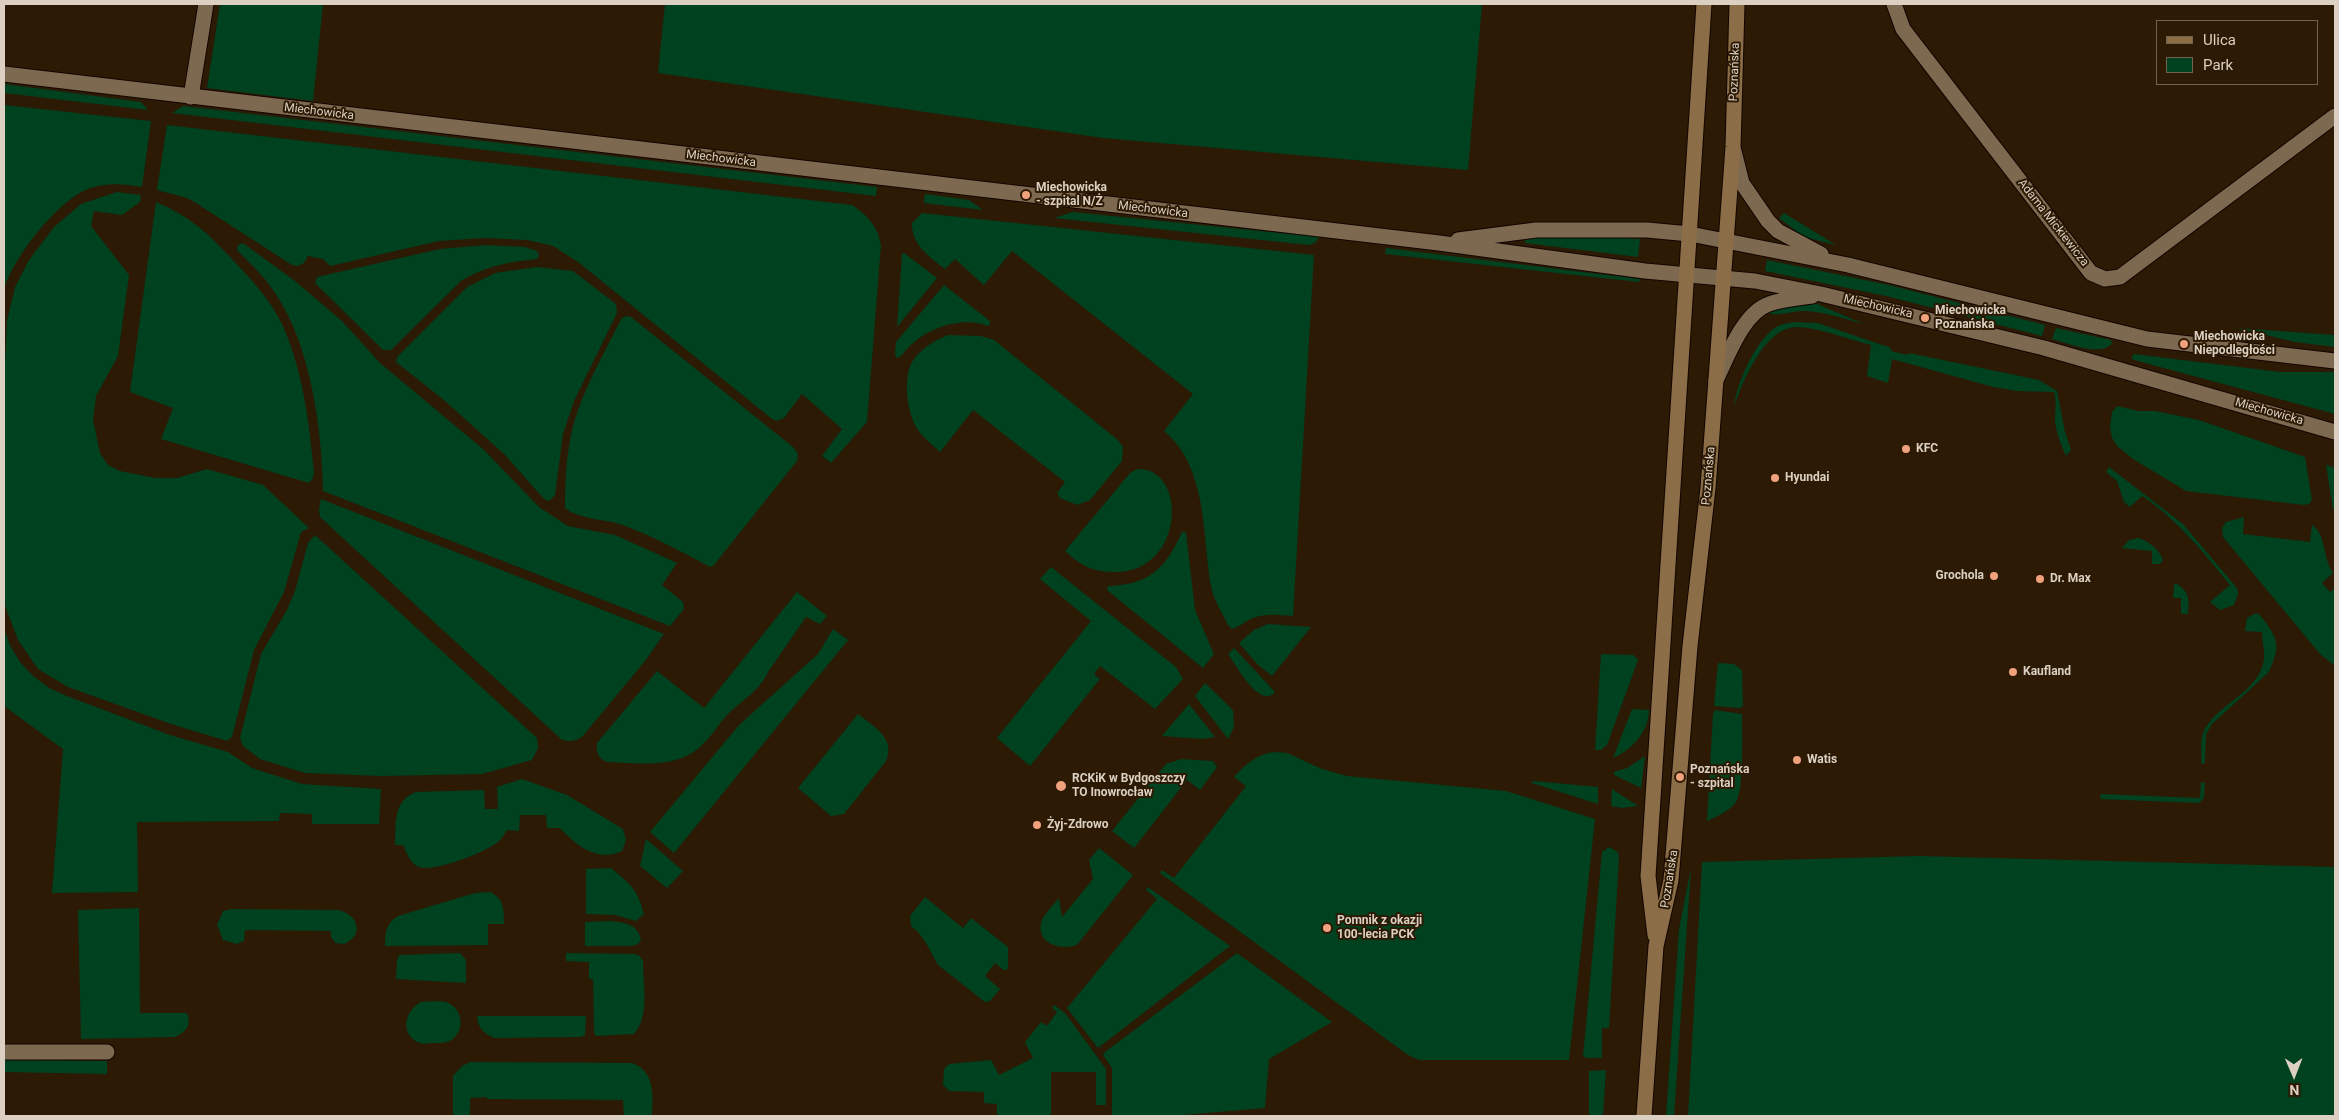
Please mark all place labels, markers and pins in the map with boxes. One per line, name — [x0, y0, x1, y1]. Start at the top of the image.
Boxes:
place label: Miechowicka - szpital N/Ż — [1036, 181, 1107, 209]
marker: Miechowicka - szpital N/Ż — [1020, 189, 1032, 201]
place label: Miechowicka Poznańska — [1935, 304, 2006, 332]
marker: Miechowicka Poznańska — [1919, 312, 1931, 324]
place label: Miechowicka Niepodległości — [2194, 330, 2275, 358]
marker: Miechowicka Niepodległości — [2178, 338, 2190, 350]
place label: KFC — [1916, 442, 1938, 456]
marker: KFC — [1900, 443, 1912, 455]
place label: Hyundai — [1785, 471, 1829, 485]
marker: Hyundai — [1769, 472, 1781, 484]
place label: Grochola — [1935, 569, 1984, 583]
marker: Grochola — [1988, 570, 2000, 582]
place label: Dr. Max — [2050, 572, 2091, 586]
marker: Dr. Max — [2034, 573, 2046, 585]
place label: Kaufland — [2023, 665, 2071, 679]
marker: Kaufland — [2007, 666, 2019, 678]
place label: Watis — [1807, 753, 1837, 767]
marker: Watis — [1791, 754, 1803, 766]
place label: Poznańska - szpital — [1690, 763, 1749, 791]
marker: Poznańska - szpital — [1674, 771, 1686, 783]
place label: RCKiK w Bydgoszczy TO Inowrocław — [1072, 772, 1185, 800]
marker: RCKiK w Bydgoszczy TO Inowrocław — [1054, 779, 1068, 793]
place label: Żyj-Zdrowo — [1047, 818, 1109, 832]
marker: Żyj-Zdrowo — [1031, 819, 1043, 831]
place label: Pomnik z okazji 100-lecia PCK — [1337, 914, 1422, 942]
marker: Pomnik z okazji 100-lecia PCK — [1321, 922, 1333, 934]

